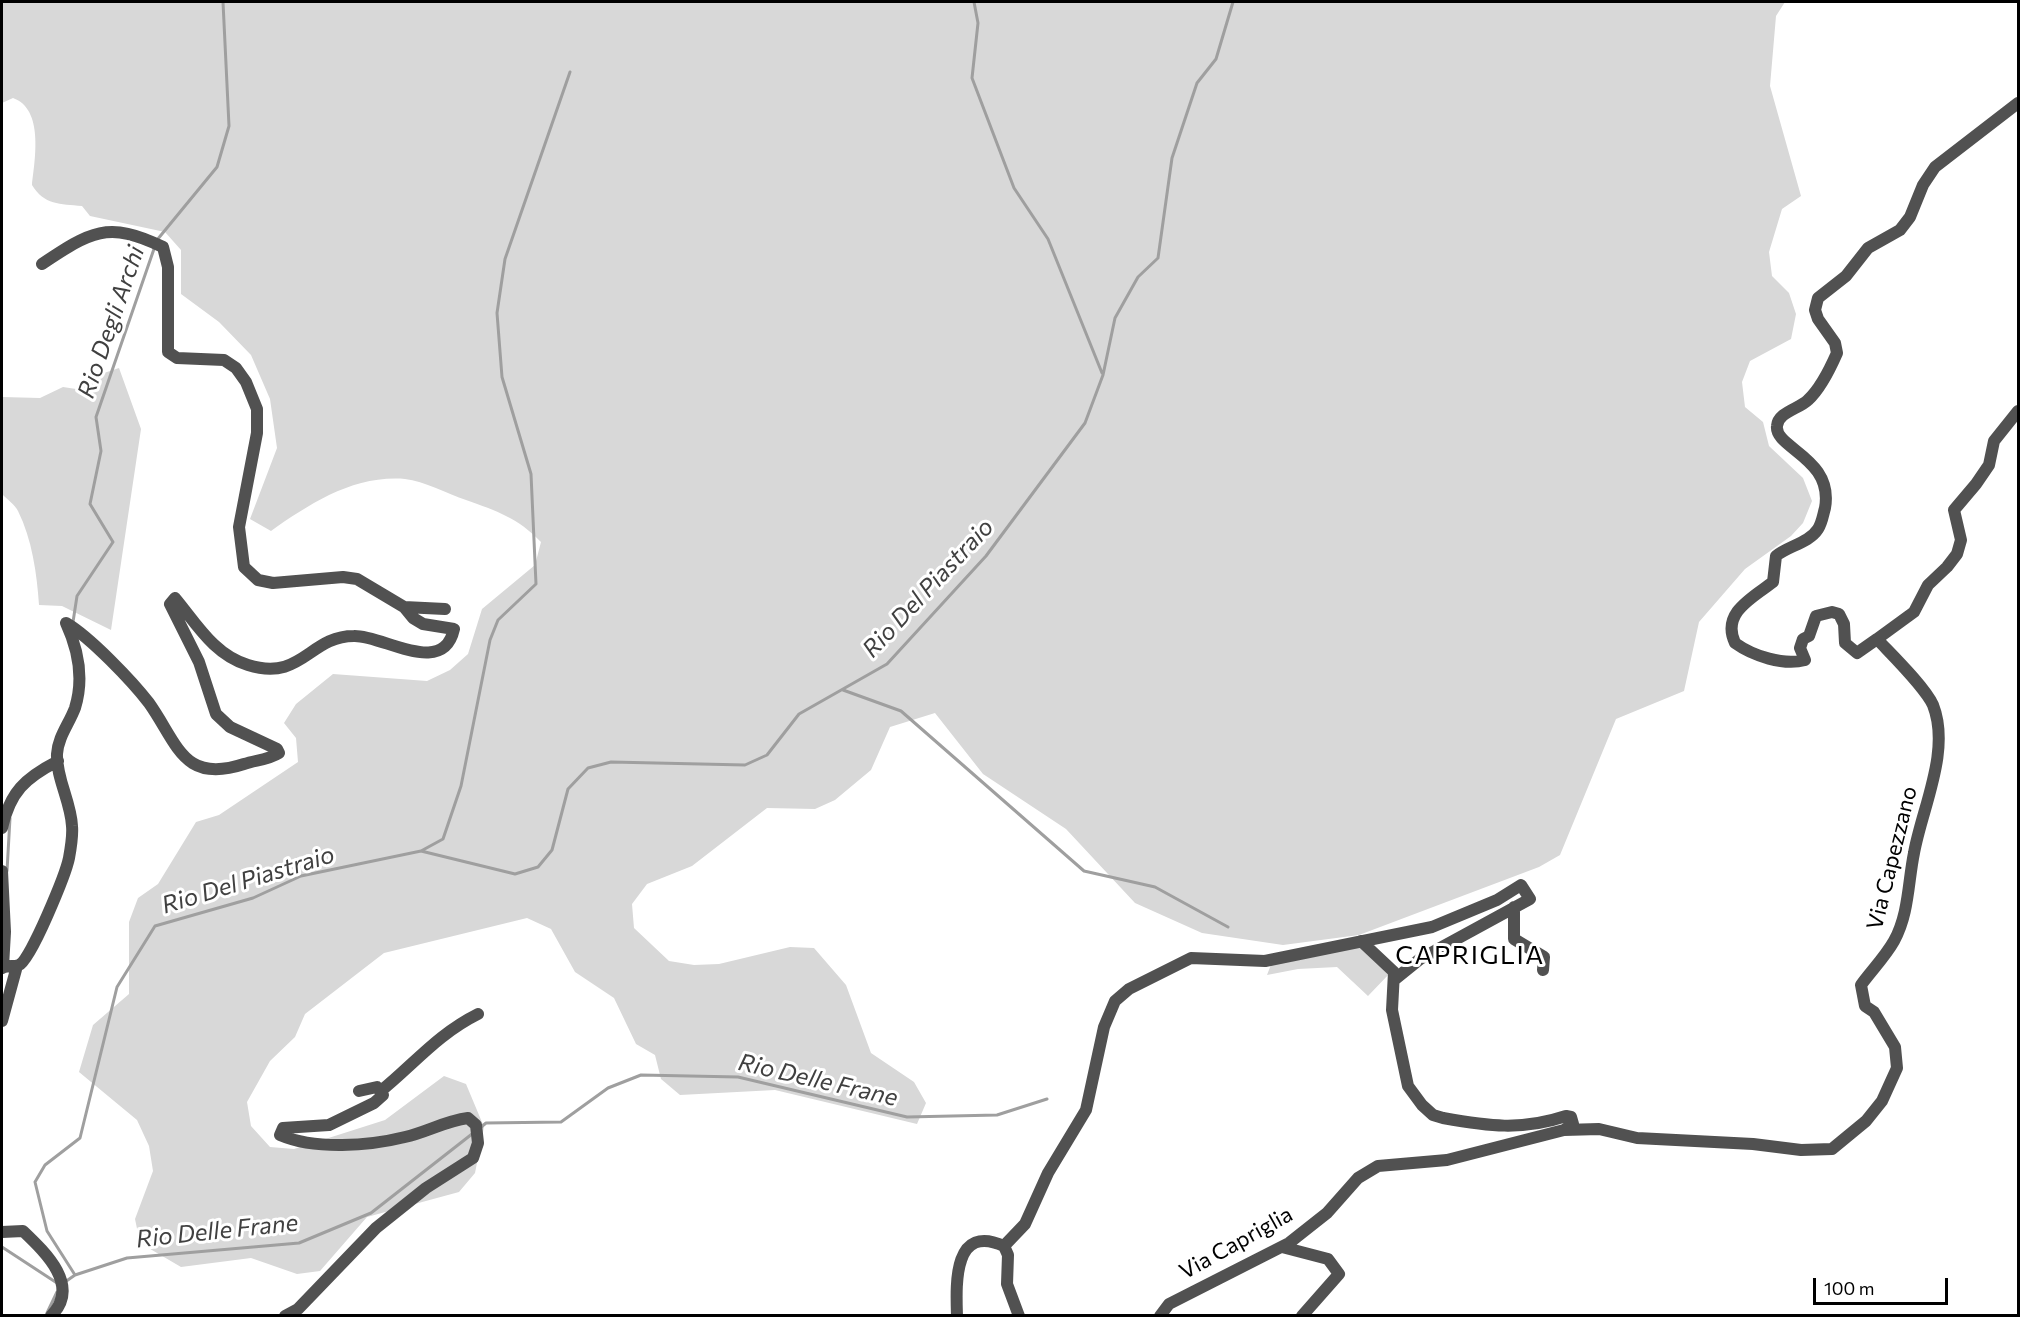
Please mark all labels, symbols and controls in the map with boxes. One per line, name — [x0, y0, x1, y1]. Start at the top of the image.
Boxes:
water label: Rio Degli Archi — [72, 242, 150, 402]
water label: Rio Del Piastraio — [856, 513, 1000, 663]
street label: Via Capezzano — [1861, 784, 1923, 932]
water label: Rio Del Piastraio — [158, 840, 338, 920]
district label: CAPRIGLIA — [1395, 939, 1545, 971]
water label: Rio Delle Frane — [735, 1048, 901, 1112]
street label: Via Capriglia — [1175, 1201, 1297, 1285]
water label: Rio Delle Frane — [135, 1208, 299, 1254]
scale bar — [1816, 1266, 1951, 1304]
text: 100 m — [1824, 1277, 1874, 1299]

